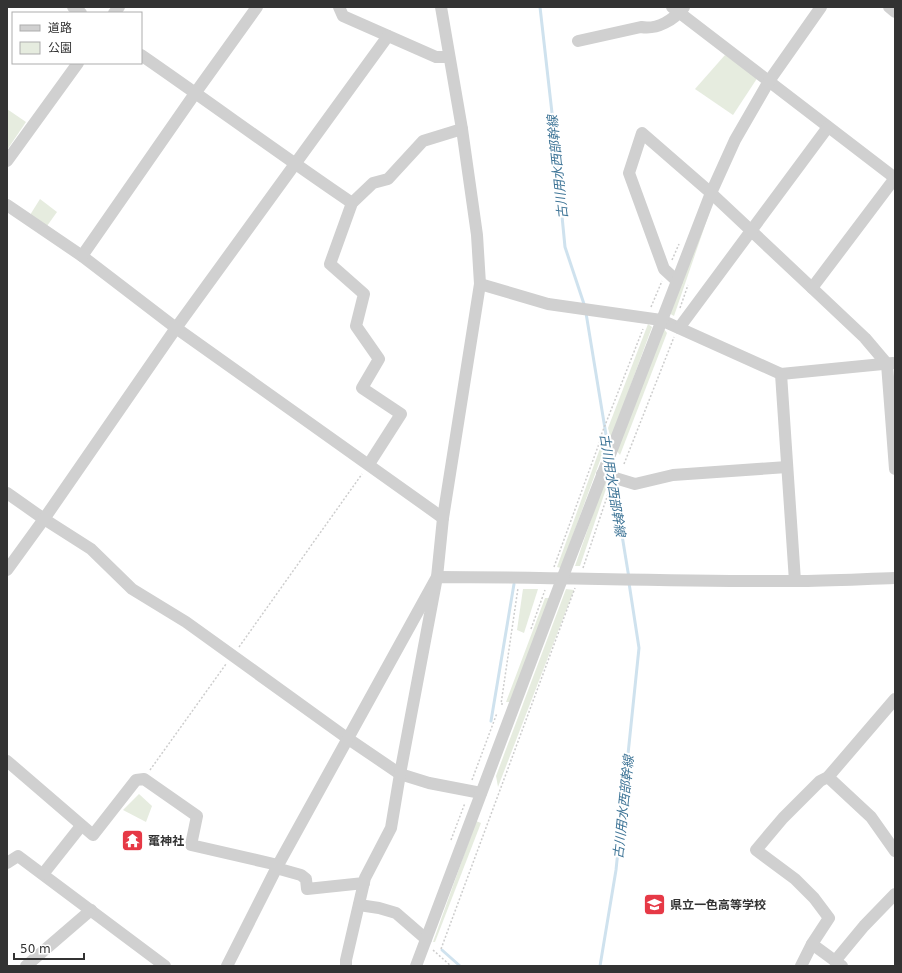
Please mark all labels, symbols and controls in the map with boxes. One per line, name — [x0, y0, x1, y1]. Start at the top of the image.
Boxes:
legend — [12, 12, 142, 64]
text: 道路 — [48, 21, 72, 35]
text: 公園 — [48, 41, 72, 55]
water label: 古川用水西部幹線 — [544, 112, 570, 219]
water label: 古川用水西部幹線 — [597, 433, 628, 540]
water label: 古川用水西部幹線 — [611, 753, 637, 860]
temple icon: 竃神社 — [119, 828, 145, 854]
place label: 竃神社 — [148, 834, 184, 848]
school or university icon: 県立一色高等学校 — [642, 892, 668, 918]
place label: 県立一色高等学校 — [670, 898, 766, 912]
scale bar — [14, 935, 84, 961]
text: 50 m — [20, 942, 51, 956]

